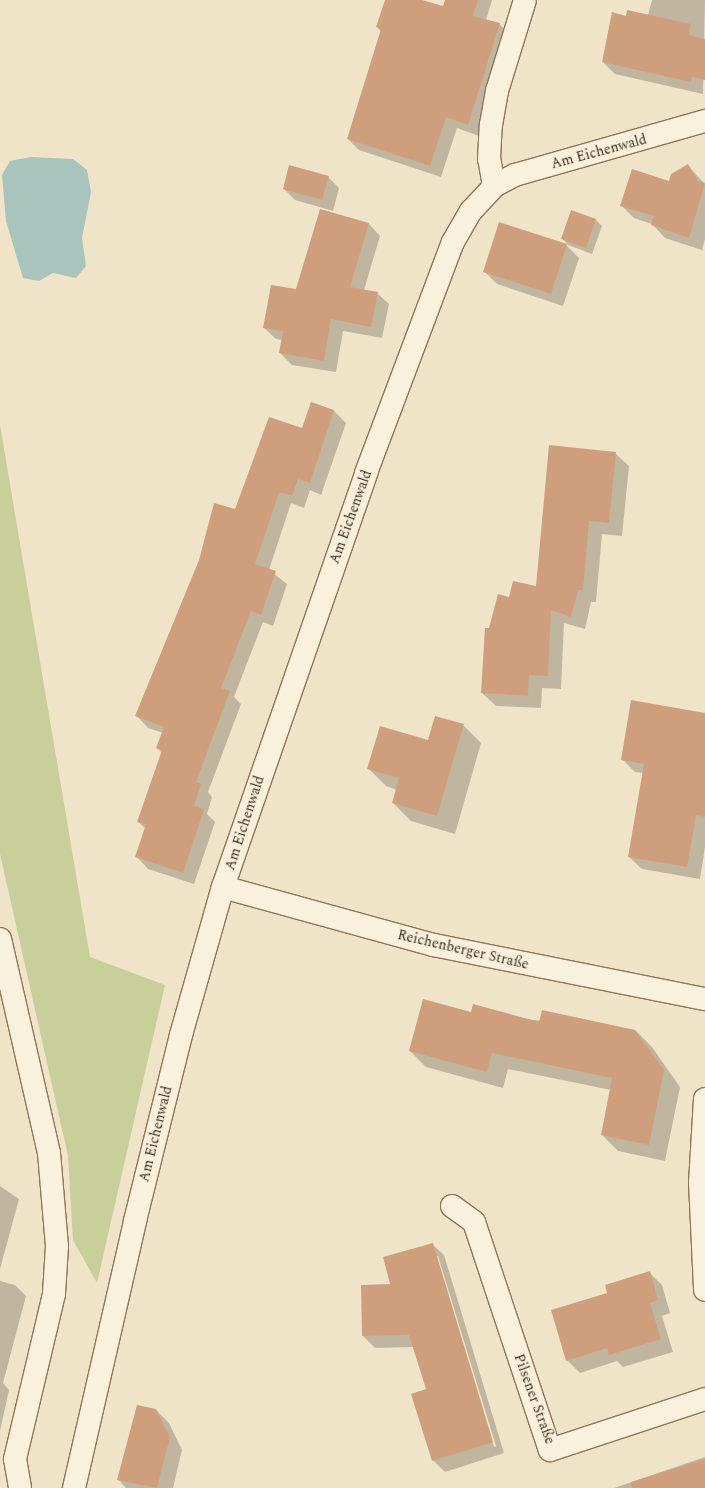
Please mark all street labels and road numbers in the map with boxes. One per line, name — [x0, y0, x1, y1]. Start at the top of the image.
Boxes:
street label: Am Eichenwald — [549, 131, 649, 173]
street label: Am Eichenwald — [326, 468, 376, 566]
street label: Am Eichenwald — [222, 774, 268, 872]
street label: Reichenberger Straße — [396, 927, 530, 973]
street label: Am Eichenwald — [136, 1084, 176, 1184]
street label: Pilsener Straße — [510, 1352, 558, 1446]

